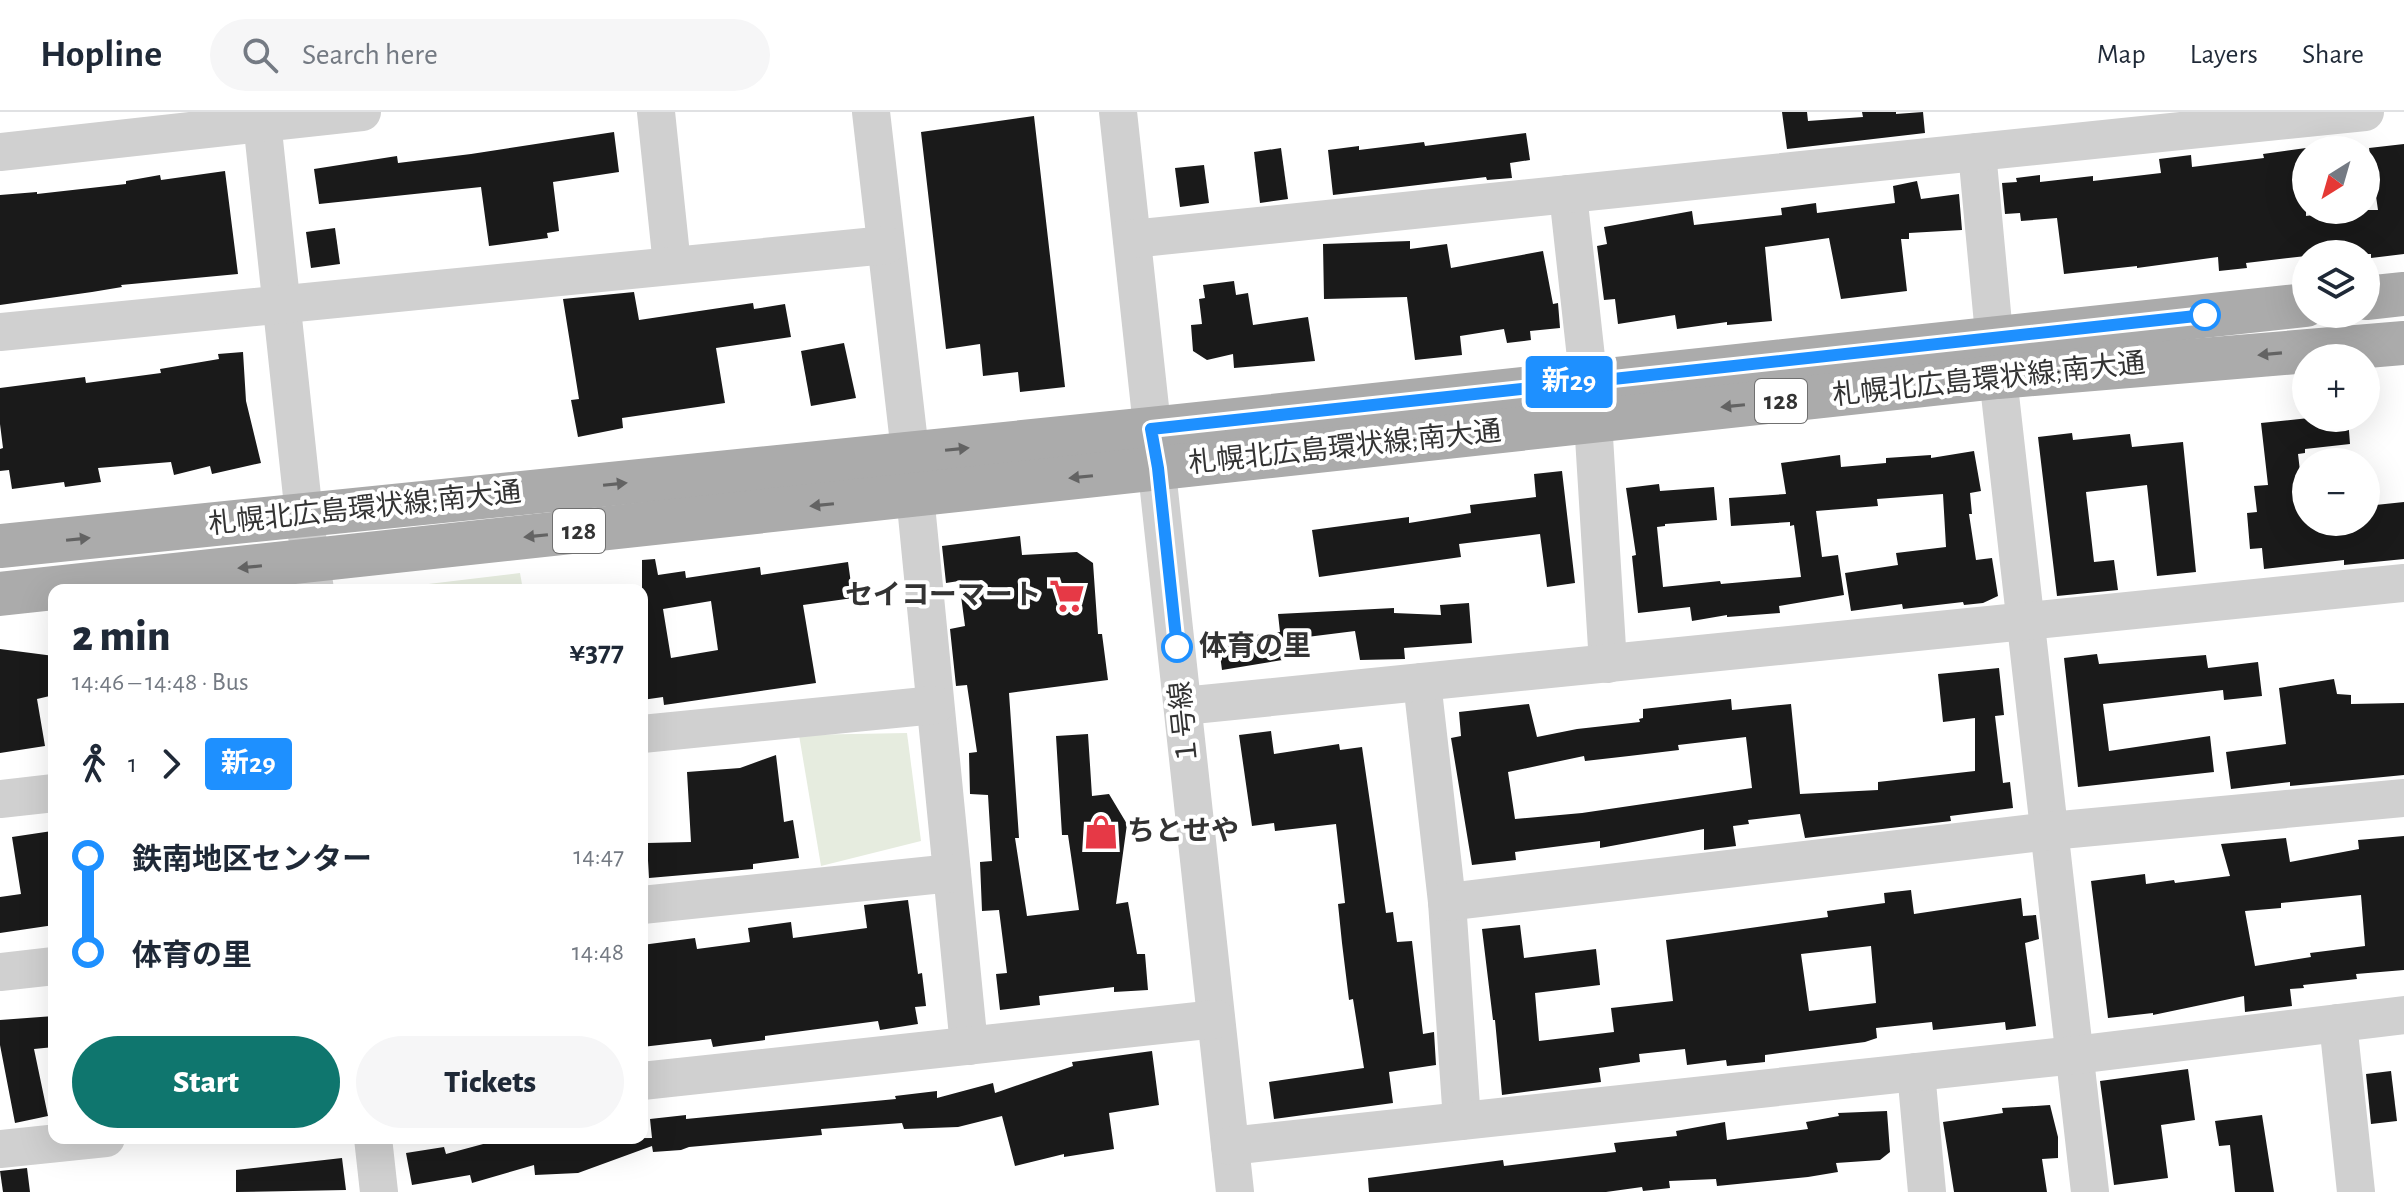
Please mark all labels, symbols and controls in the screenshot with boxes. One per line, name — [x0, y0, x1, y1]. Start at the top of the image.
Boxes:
search box — [210, 19, 770, 91]
icon: search — [238, 33, 282, 77]
text: Hopline — [40, 36, 162, 74]
text: Search here — [302, 40, 438, 70]
text: Map — [2097, 41, 2146, 69]
text: Layers — [2190, 41, 2258, 69]
text: Share — [2302, 41, 2364, 69]
north arrow — [2292, 136, 2380, 224]
map controls — [2292, 136, 2380, 536]
button: layers — [2292, 240, 2380, 328]
unlabelled marker — [2190, 300, 2220, 330]
button: + — [2292, 344, 2380, 432]
street label: 札幌北広島環状線;南大通 — [1831, 348, 2147, 410]
one-way arrow — [2258, 348, 2283, 361]
line badge: 新29 — [1523, 356, 1615, 408]
text: 新29 — [1542, 368, 1596, 396]
road number: 128 — [1755, 379, 1807, 423]
one-way arrow — [1720, 399, 1745, 412]
street label: 札幌北広島環状線;南大通 — [1187, 416, 1503, 478]
one-way arrow — [945, 443, 970, 456]
button: − — [2292, 448, 2380, 536]
one-way arrow — [1068, 470, 1093, 483]
street label: 札幌北広島環状線;南大通 — [207, 477, 523, 539]
one-way arrow — [603, 477, 628, 490]
one-way arrow — [810, 499, 835, 512]
road number: 128 — [553, 509, 605, 553]
one-way arrow — [523, 530, 548, 543]
one-way arrow — [66, 532, 91, 545]
one-way arrow — [237, 560, 262, 573]
supermarket icon: セイコーマート — [1048, 577, 1086, 615]
place label: セイコーマート — [845, 581, 1041, 610]
text: 2 min — [72, 615, 171, 659]
place label: 体育の里 — [1199, 631, 1311, 661]
marker: 体育の里 — [1162, 632, 1192, 662]
text: ¥377 — [569, 637, 624, 667]
text: 14:46 – 14:48 · Bus — [72, 669, 249, 695]
street label: １号線 — [1165, 680, 1203, 766]
icon: walk — [72, 742, 116, 786]
icon: forward — [149, 742, 193, 786]
text: 新29 — [221, 750, 276, 778]
text: 1 — [128, 751, 137, 777]
shop icon: ちとせや — [1082, 813, 1120, 851]
place label: ちとせや — [1127, 816, 1239, 846]
text: 14:47 — [573, 843, 624, 869]
text: 鉄南地区センター — [132, 845, 372, 875]
text: 14:48 — [572, 939, 624, 965]
text: 体育の里 — [132, 941, 252, 971]
button: Start — [72, 1036, 340, 1128]
button: Tickets — [356, 1036, 624, 1128]

